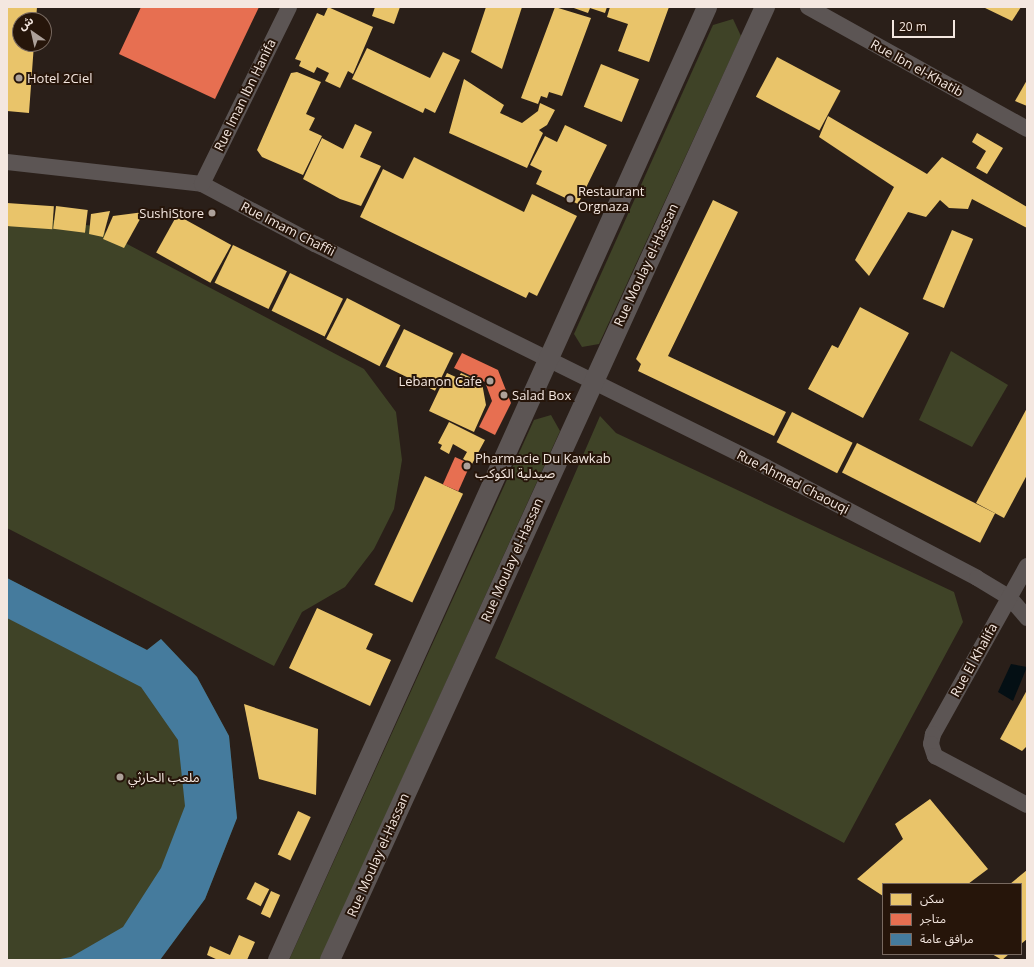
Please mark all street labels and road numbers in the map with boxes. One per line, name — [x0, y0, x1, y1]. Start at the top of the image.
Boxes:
street label: Rue Iman lbn Hanifa — [211, 36, 279, 154]
street label: Rue Ibn el-Khatib — [868, 36, 966, 100]
street label: Rue Imam Chaffii — [238, 199, 338, 259]
street label: Rue Moulay el-Hassan — [611, 201, 681, 329]
street label: Rue Ahmed Chaouqi — [734, 447, 852, 517]
street label: Rue Moulay el-Hassan — [478, 496, 546, 624]
street label: Rue El Khalifa — [947, 620, 1001, 700]
street label: Rue Moulay el-Hassan — [344, 791, 412, 919]

